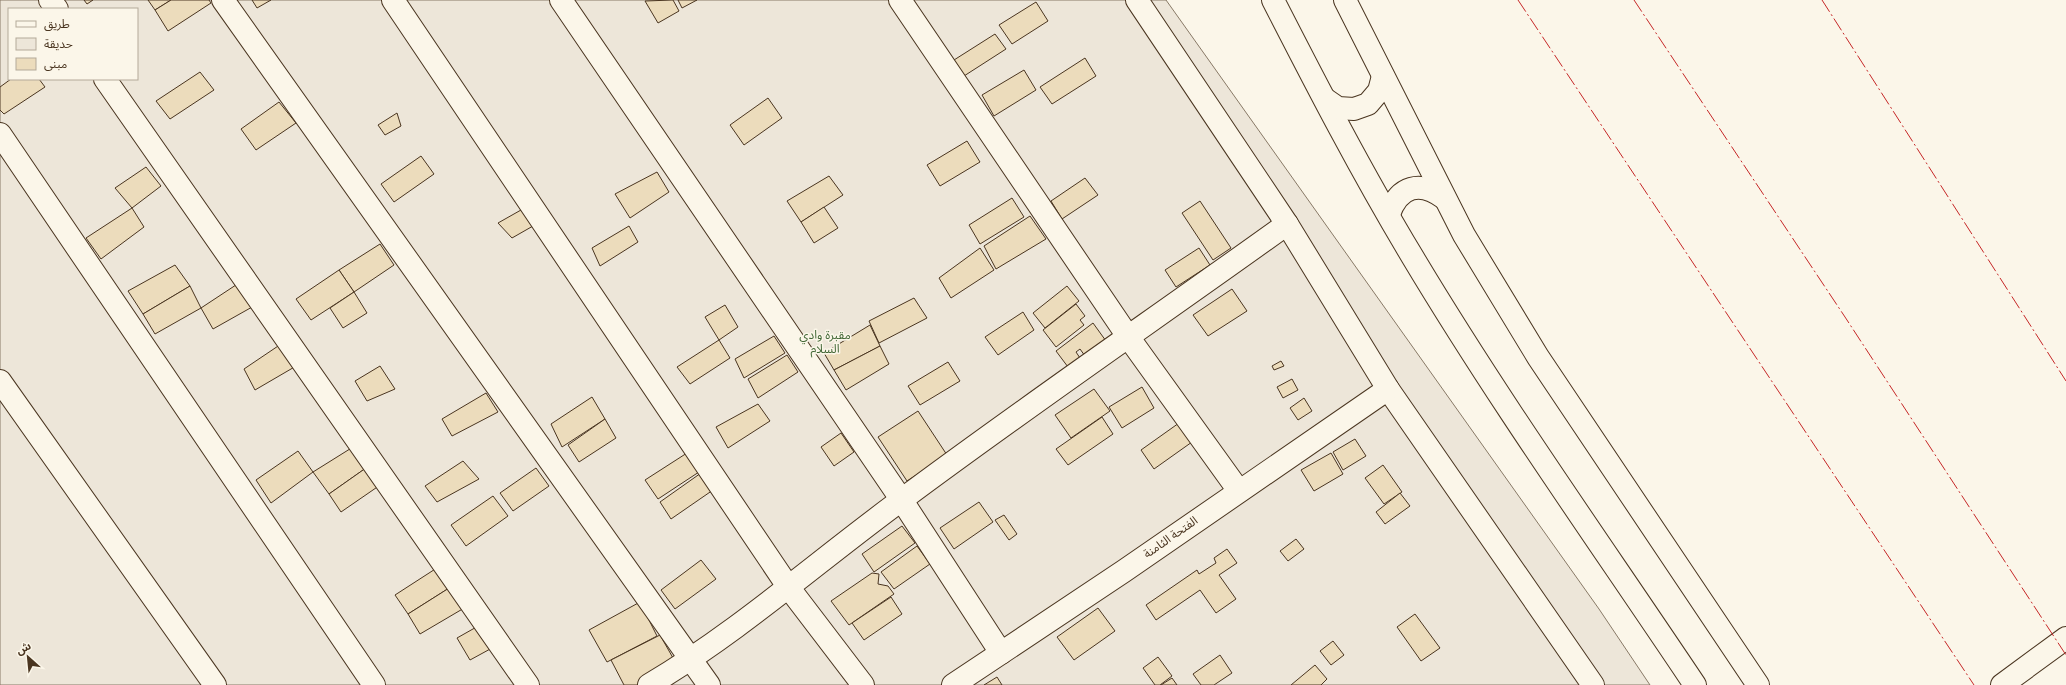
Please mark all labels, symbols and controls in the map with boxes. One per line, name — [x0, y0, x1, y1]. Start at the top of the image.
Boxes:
legend — [8, 8, 138, 80]
text: طريق — [44, 17, 70, 33]
text: حديقة — [44, 37, 73, 53]
text: مبنى — [44, 57, 67, 73]
park label: مقبرة وادي السلام — [799, 328, 851, 358]
street label: الفتحة الثامنة — [1141, 513, 1201, 563]
north arrow — [8, 637, 48, 677]
text: ش — [14, 639, 34, 659]

